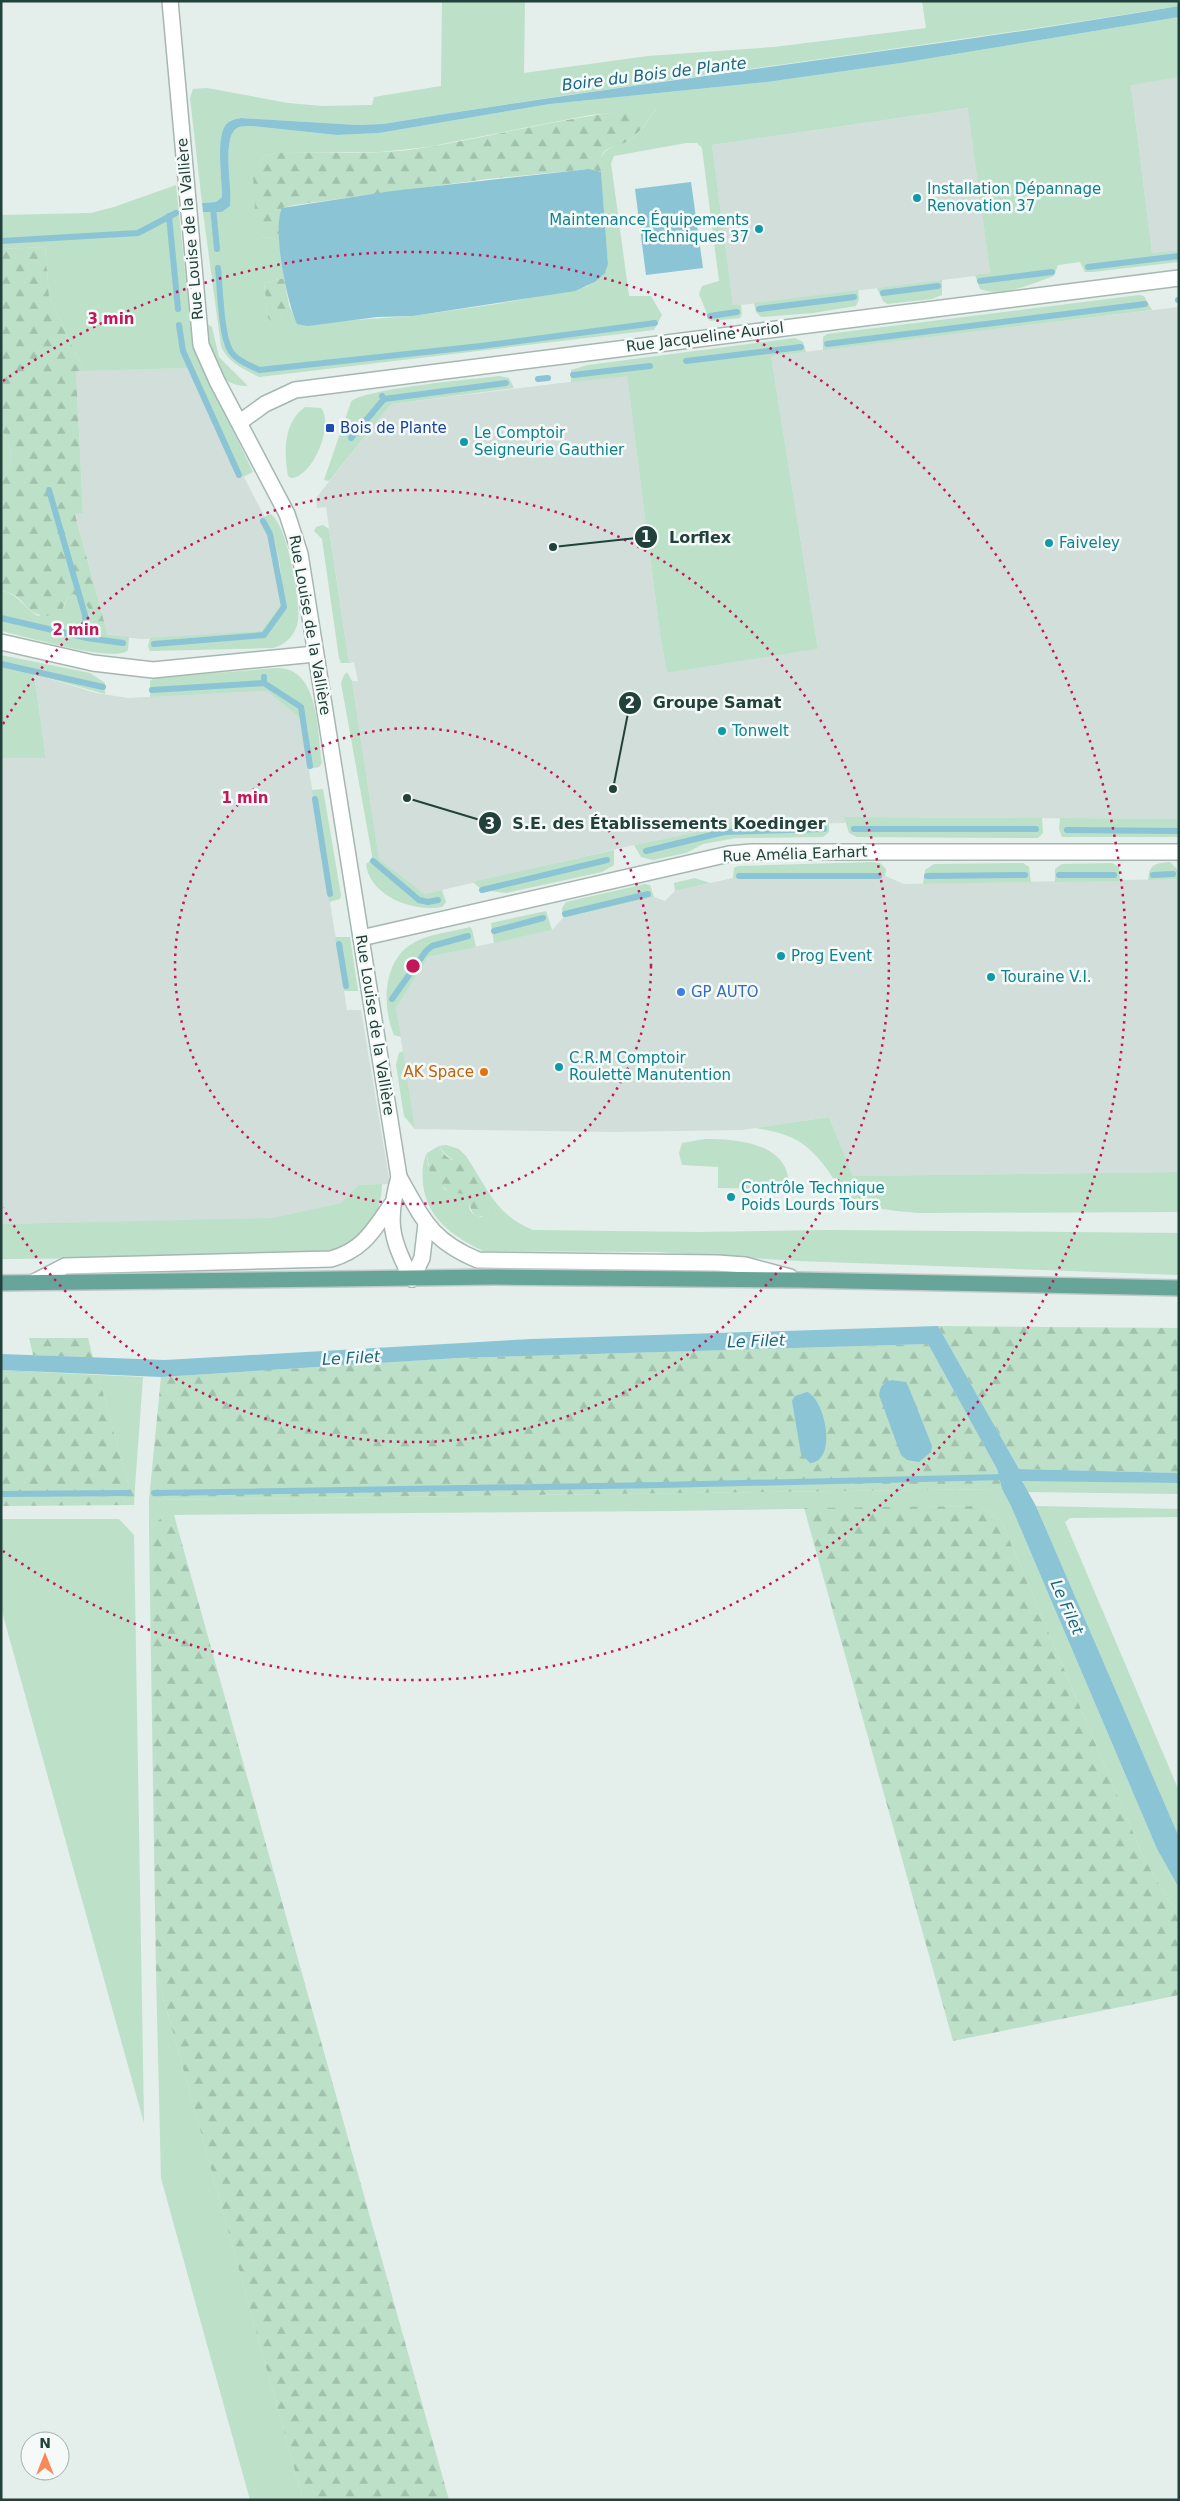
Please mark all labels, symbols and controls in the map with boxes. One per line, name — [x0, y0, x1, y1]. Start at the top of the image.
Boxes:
water label: Boire du Bois de Plante — [561, 53, 748, 95]
street label: Rue Louise de la Vallière — [173, 137, 207, 321]
place label: Installation Dépannage Renovation 37 — [927, 180, 1101, 215]
marker: Installation Dépannage Renovation 37 — [911, 192, 923, 204]
place label: Maintenance Équipements Techniques 37 — [549, 210, 749, 246]
marker: Maintenance Équipements Techniques 37 — [753, 223, 765, 235]
text: 3 min — [87, 310, 135, 328]
street label: Rue Jacqueline Auriol — [625, 318, 785, 356]
place label: Bois de Plante — [340, 419, 447, 437]
marker: Bois de Plante — [324, 422, 336, 434]
place label: Le Comptoir Seigneurie Gauthier — [474, 424, 625, 459]
marker: Le Comptoir Seigneurie Gauthier — [458, 436, 470, 448]
callout: Lorflex — [634, 521, 741, 552]
text: 1 — [641, 528, 651, 546]
text: Lorflex — [669, 528, 732, 547]
street label: Rue Louise de la Vallière — [285, 533, 335, 717]
place label: Faiveley — [1059, 534, 1120, 552]
marker: Faiveley — [1043, 537, 1055, 549]
text: 2 min — [52, 621, 100, 639]
callout: Groupe Samat — [617, 687, 791, 718]
text: Groupe Samat — [653, 693, 782, 712]
text: 2 — [625, 694, 635, 712]
place label: Tonwelt — [731, 722, 789, 740]
marker: Tonwelt — [716, 725, 728, 737]
text: 1 min — [221, 789, 269, 807]
callout: S.E. des Établissements Koedinger — [477, 808, 836, 839]
text: S.E. des Établissements Koedinger — [512, 814, 826, 833]
text: 3 — [485, 815, 495, 833]
street label: Rue Amélia Earhart — [722, 842, 868, 866]
street label: Rue Louise de la Vallière — [352, 933, 398, 1117]
place label: Prog Event — [791, 947, 872, 965]
marker: Prog Event — [775, 950, 787, 962]
centre of rings — [404, 957, 422, 975]
place label: Touraine V.I. — [1000, 968, 1092, 986]
marker: Touraine V.I. — [985, 971, 997, 983]
place label: GP AUTO — [691, 983, 759, 1001]
marker: GP AUTO — [675, 986, 687, 998]
place label: C.R.M Comptoir Roulette Manutention — [569, 1049, 731, 1084]
marker: C.R.M Comptoir Roulette Manutention — [553, 1061, 565, 1073]
place label: AK Space — [403, 1063, 474, 1081]
marker: AK Space — [478, 1066, 490, 1078]
place label: Contrôle Technique Poids Lourds Tours — [741, 1179, 885, 1214]
marker: Contrôle Technique Poids Lourds Tours — [725, 1191, 737, 1203]
water label: Le Filet — [727, 1330, 786, 1352]
water label: Le Filet — [322, 1347, 381, 1369]
water label: Le Filet — [1047, 1577, 1088, 1638]
north arrow — [20, 2431, 70, 2481]
text: N — [39, 2435, 51, 2451]

